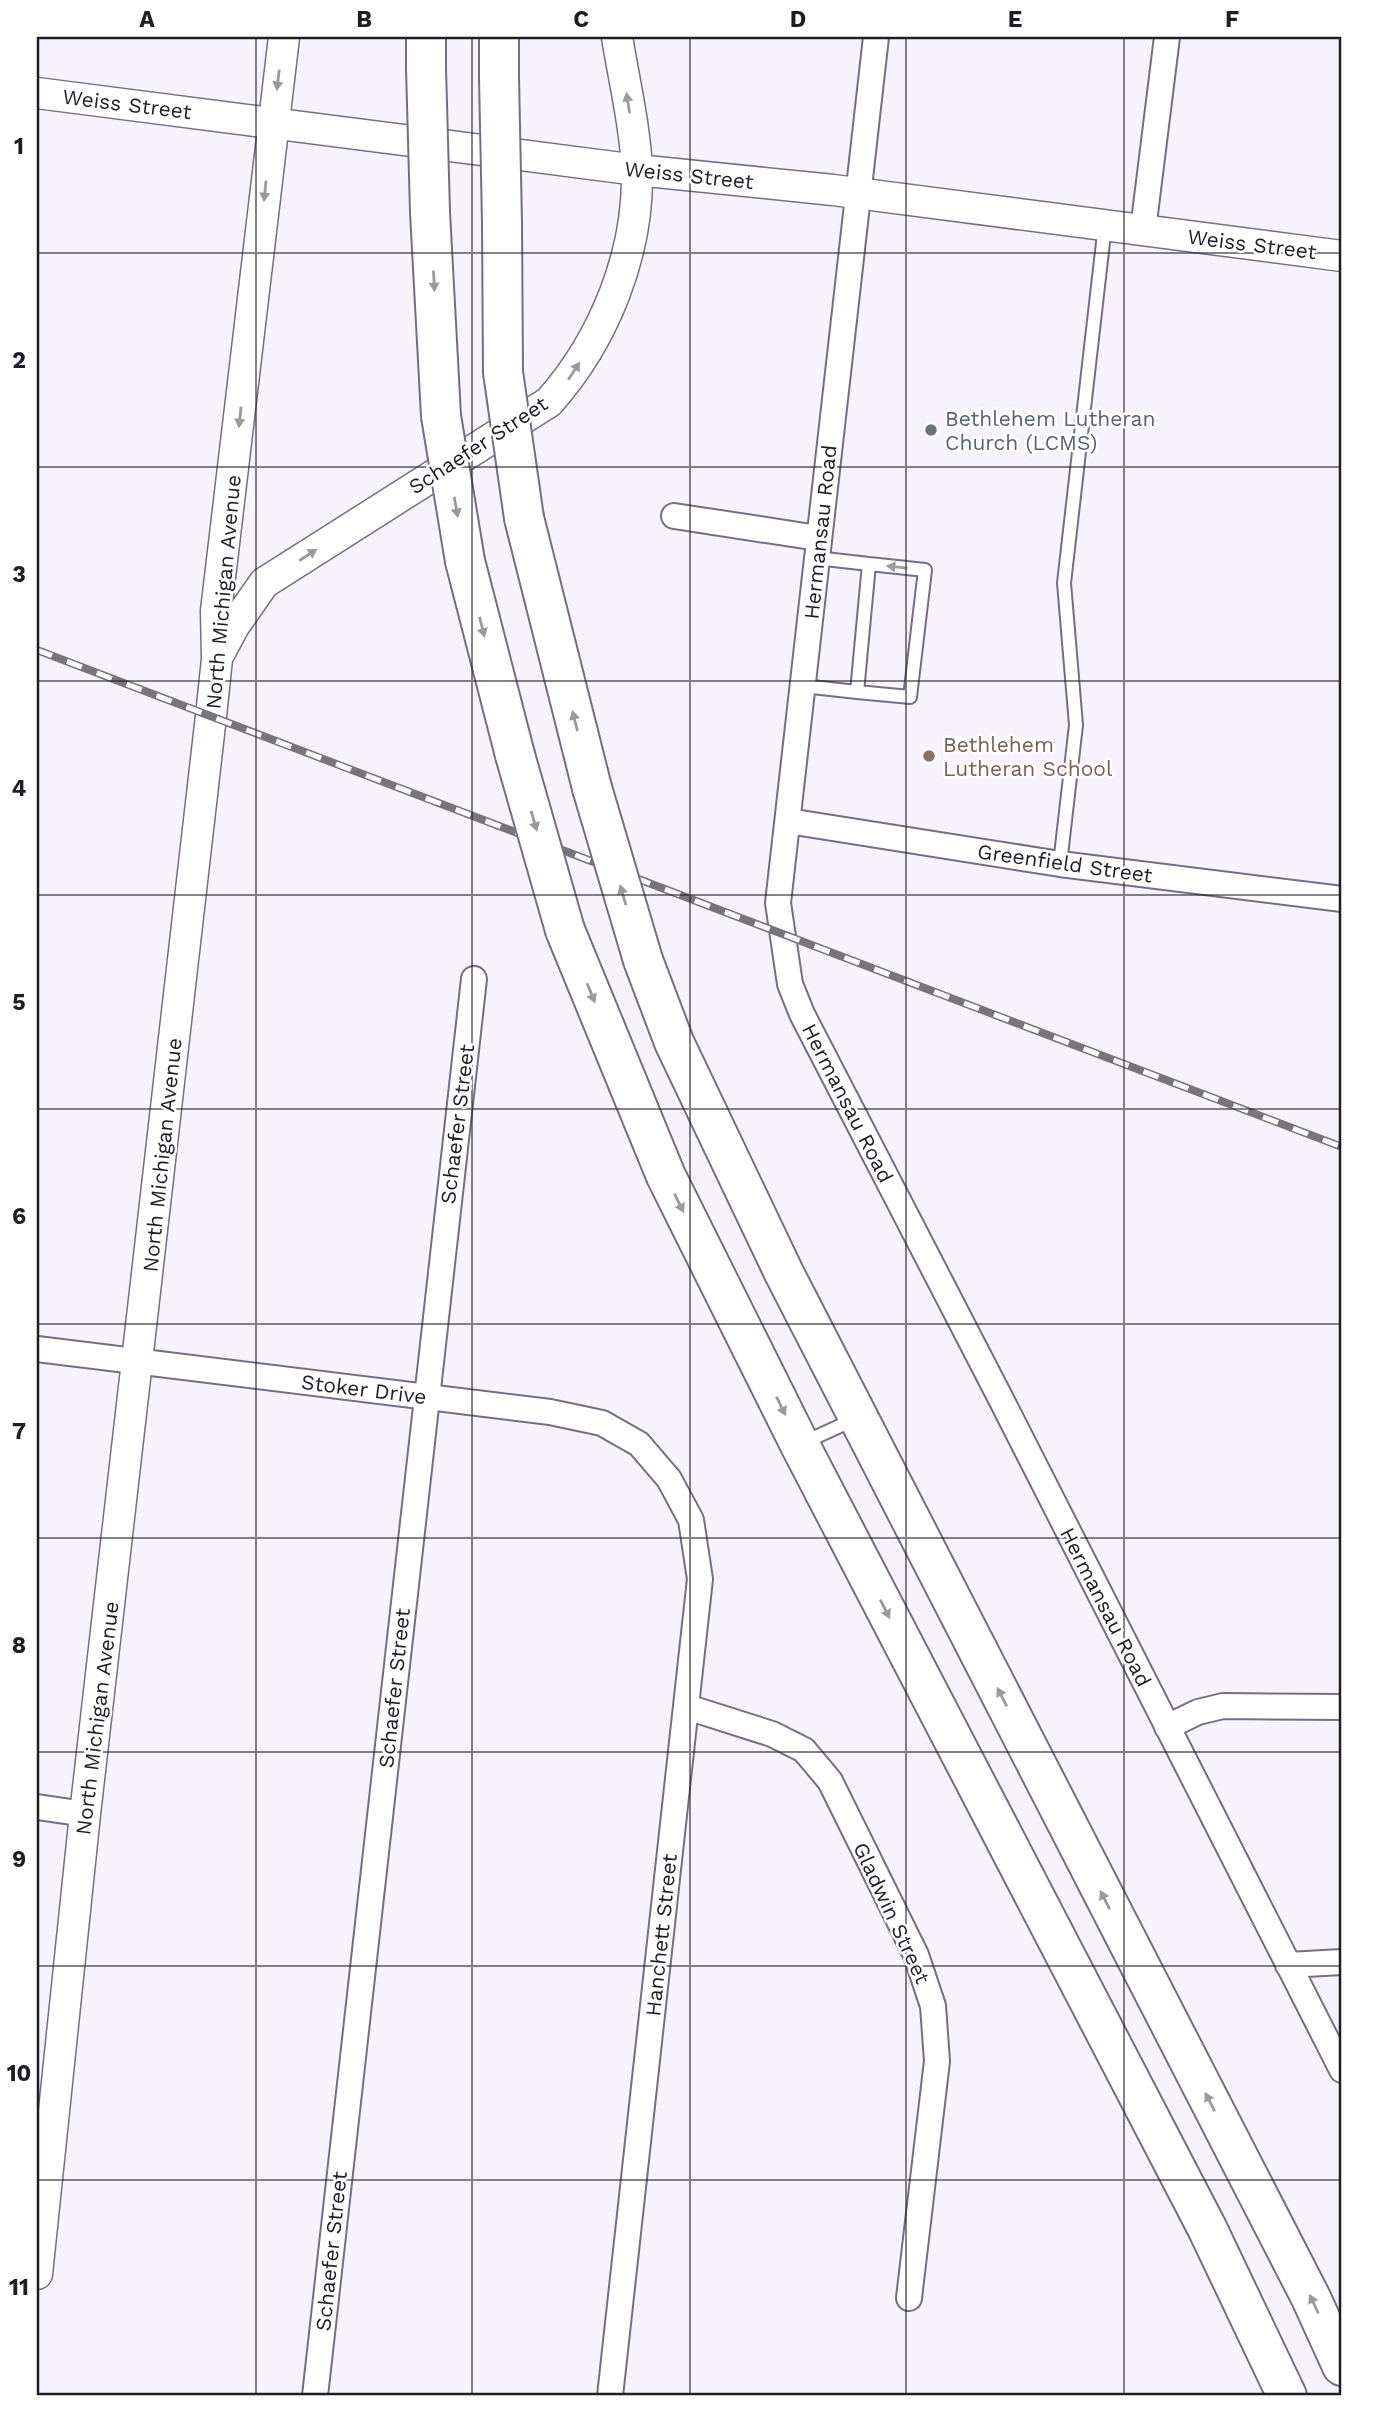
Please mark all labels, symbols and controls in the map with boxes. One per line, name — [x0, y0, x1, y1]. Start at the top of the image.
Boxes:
text: A — [139, 6, 155, 33]
text: B — [356, 6, 372, 33]
text: C — [573, 6, 589, 33]
text: D — [790, 6, 806, 33]
text: E — [1008, 6, 1022, 33]
text: F — [1225, 6, 1239, 33]
one-way arrow — [273, 69, 284, 91]
street label: Weiss Street — [61, 84, 193, 124]
one-way arrow — [622, 92, 633, 114]
text: 1 — [14, 133, 24, 160]
street label: Weiss Street — [623, 156, 755, 194]
one-way arrow — [260, 181, 271, 203]
street label: Weiss Street — [1186, 224, 1318, 264]
one-way arrow — [428, 270, 439, 292]
text: 2 — [12, 347, 26, 374]
one-way arrow — [567, 361, 580, 381]
street label: Schaefer Street — [404, 391, 552, 499]
place label: Bethlehem Lutheran Church (LCMS) — [945, 406, 1156, 455]
one-way arrow — [234, 407, 245, 429]
marker: Bethlehem Lutheran Church (LCMS) — [923, 422, 939, 438]
street label: Hermansau Road — [798, 444, 842, 620]
street label: North Michigan Avenue — [200, 474, 246, 710]
one-way arrow — [451, 496, 462, 518]
one-way arrow — [298, 549, 318, 562]
text: 3 — [12, 561, 26, 588]
one-way arrow — [886, 561, 908, 572]
one-way arrow — [477, 616, 488, 638]
one-way arrow — [569, 710, 580, 732]
place label: Bethlehem Lutheran School — [943, 732, 1113, 781]
marker: Bethlehem Lutheran School — [921, 748, 937, 764]
text: 4 — [12, 775, 27, 802]
one-way arrow — [529, 810, 540, 832]
street label: Greenfield Street — [976, 838, 1154, 888]
one-way arrow — [618, 884, 628, 905]
one-way arrow — [586, 983, 597, 1004]
text: 5 — [12, 989, 26, 1016]
street label: Hermansau Road — [797, 1019, 899, 1187]
street label: North Michigan Avenue — [137, 1037, 187, 1273]
street label: Schaefer Street — [435, 1043, 479, 1205]
one-way arrow — [674, 1193, 685, 1213]
text: 6 — [12, 1203, 26, 1230]
street label: Stoker Drive — [300, 1369, 428, 1409]
one-way arrow — [774, 1397, 786, 1417]
text: 7 — [12, 1418, 26, 1445]
street label: Hermansau Road — [1055, 1523, 1157, 1691]
one-way arrow — [879, 1599, 890, 1619]
street label: North Michigan Avenue — [70, 1600, 124, 1836]
street label: Schaefer Street — [373, 1607, 415, 1769]
text: 8 — [12, 1632, 26, 1659]
one-way arrow — [996, 1687, 1007, 1707]
street label: Gladwin Street — [848, 1838, 936, 1988]
text: 9 — [12, 1846, 26, 1873]
street label: Hanchett Street — [640, 1852, 682, 2018]
one-way arrow — [1100, 1890, 1111, 1910]
text: 10 — [7, 2060, 31, 2087]
one-way arrow — [1204, 2092, 1215, 2112]
street label: Schaefer Street — [310, 2170, 352, 2332]
text: 11 — [9, 2274, 29, 2301]
one-way arrow — [1308, 2294, 1320, 2314]

